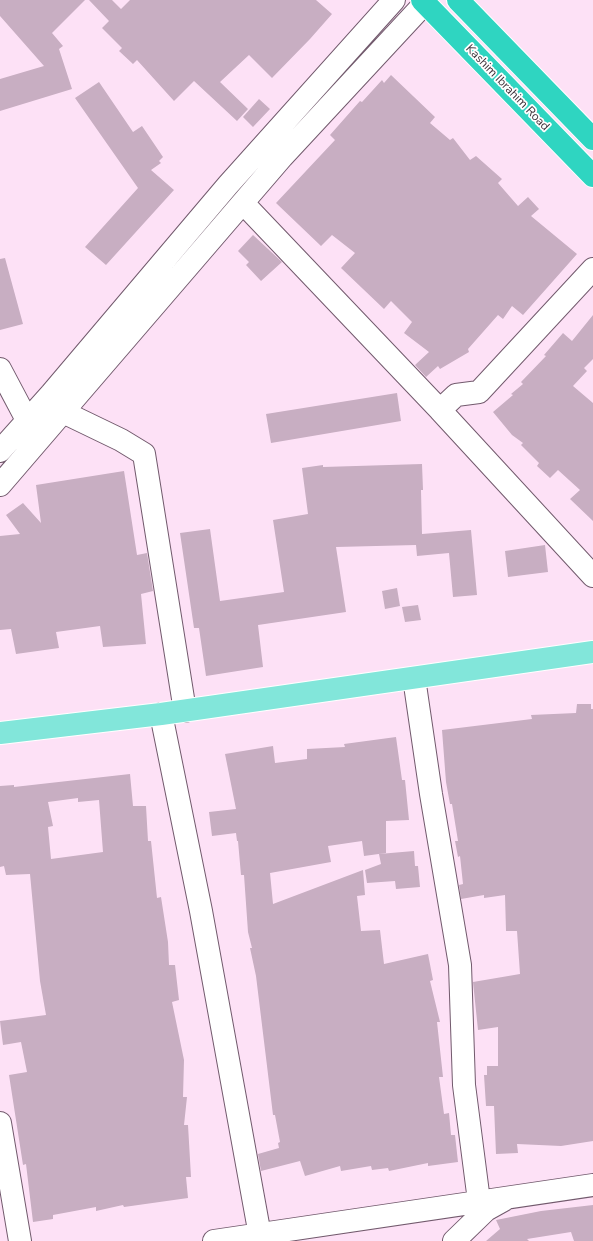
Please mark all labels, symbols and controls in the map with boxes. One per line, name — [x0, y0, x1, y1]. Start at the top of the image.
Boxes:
street label: Kashim Ibrahim Road — [462, 42, 552, 134]

